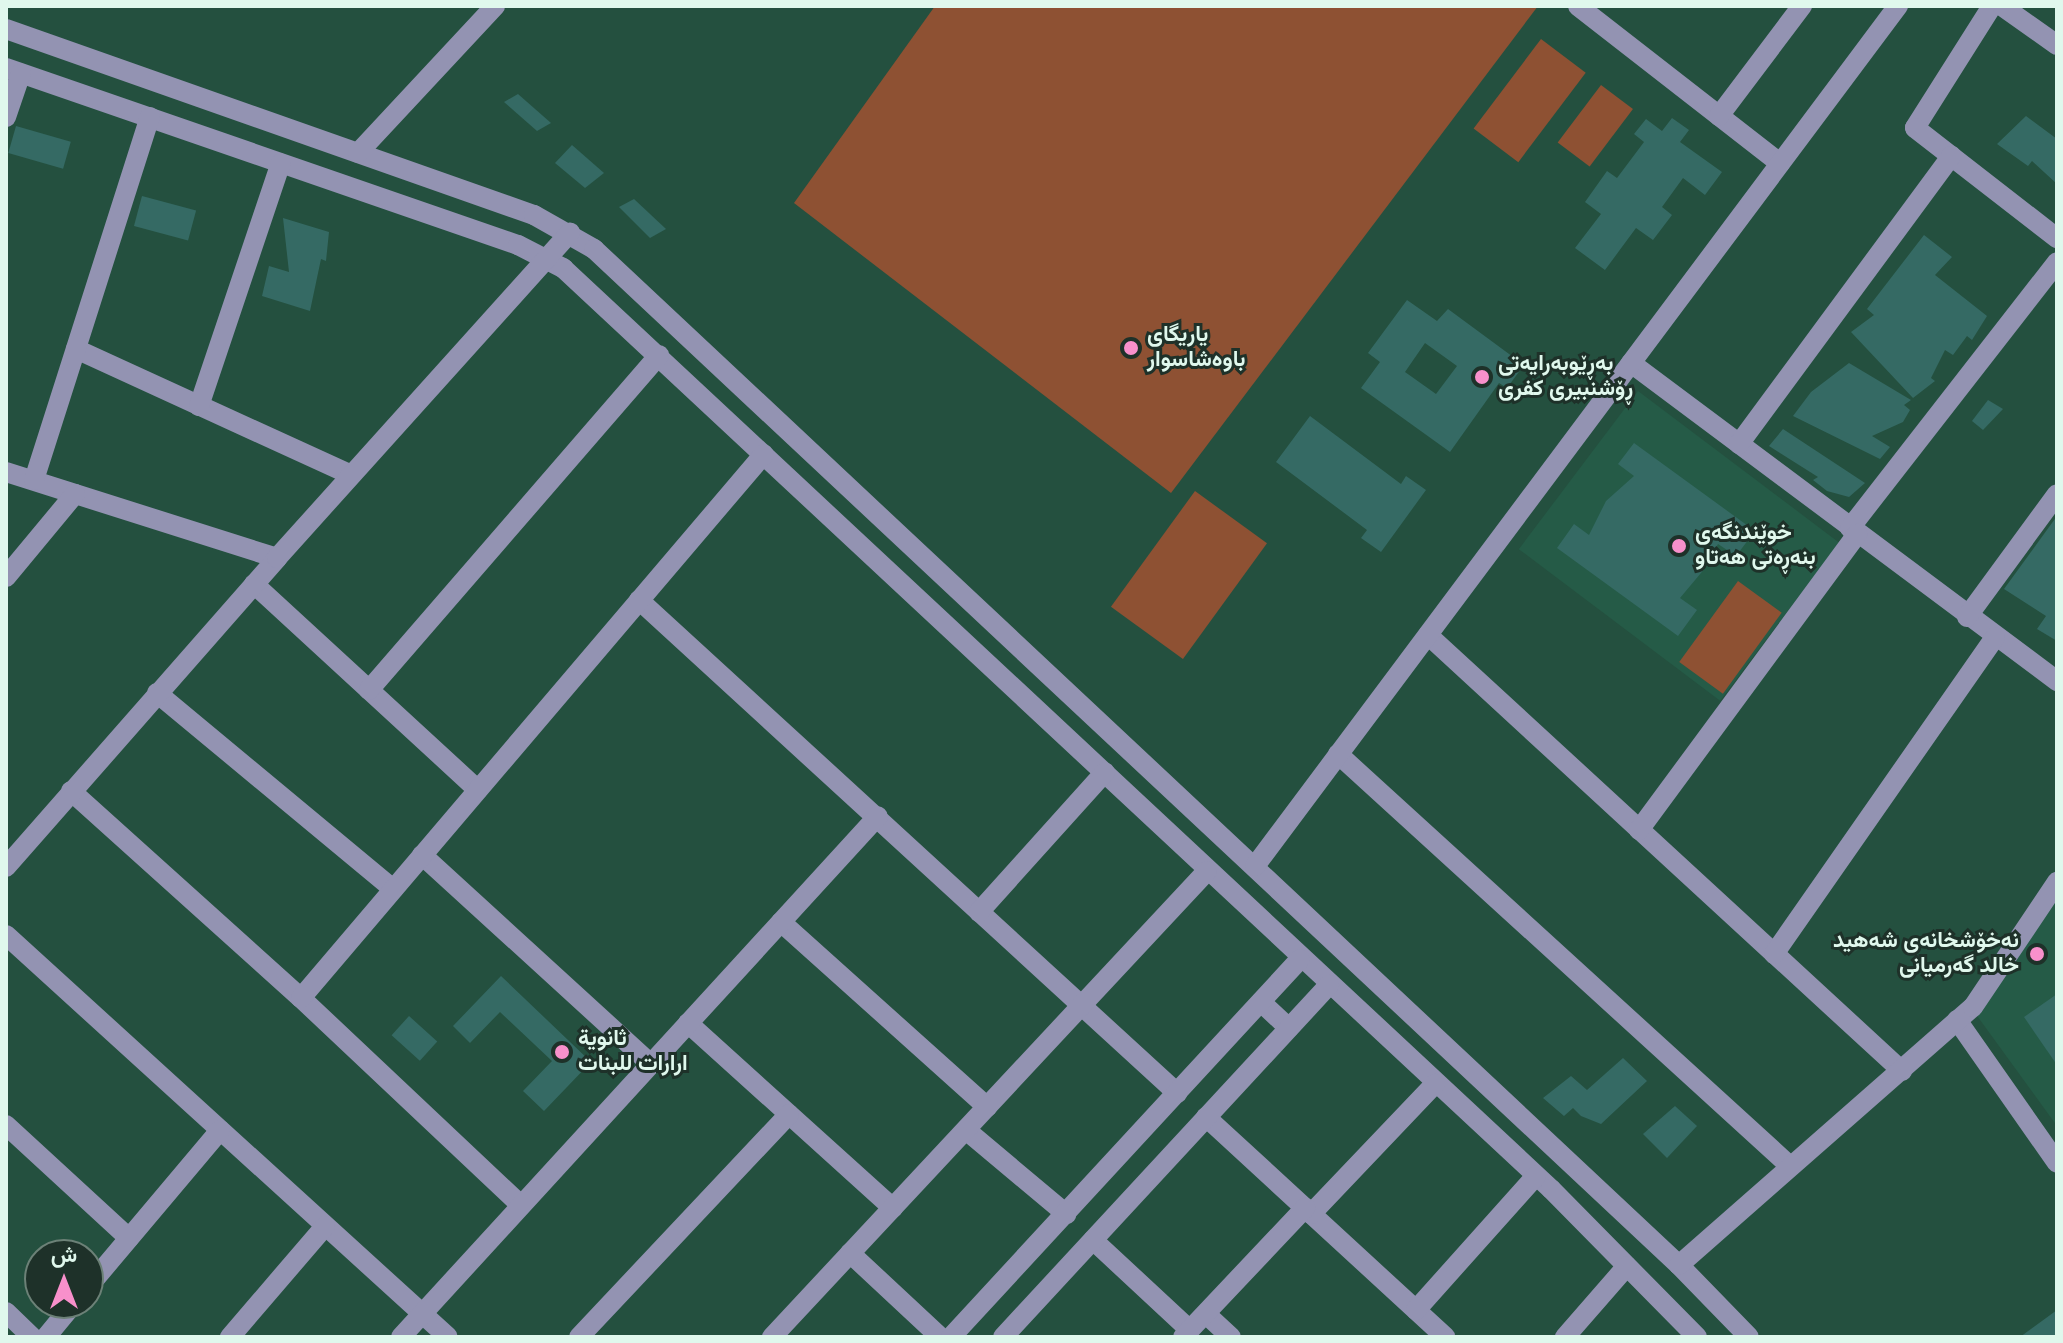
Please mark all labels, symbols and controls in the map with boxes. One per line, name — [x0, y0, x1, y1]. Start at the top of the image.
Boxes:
place label: یاریگای باوەشاسوار — [1147, 322, 1245, 374]
marker: یاریگای باوەشاسوار — [1122, 339, 1140, 357]
place label: بەڕێوبەرایەتی ڕۆشنبیری کفری — [1498, 351, 1633, 402]
marker: بەڕێوبەرایەتی ڕۆشنبیری کفری — [1473, 368, 1491, 386]
place label: خوێندنگەی بنەڕەتی هەتاو — [1695, 520, 1816, 572]
marker: خوێندنگەی بنەڕەتی هەتاو — [1670, 537, 1688, 555]
place label: نەخۆشخانەی شەهید خالد گەرمیانی — [1833, 928, 2019, 980]
marker: نەخۆشخانەی شەهید خالد گەرمیانی — [2026, 943, 2048, 965]
place label: ثانوية ارارات للبنات — [578, 1026, 688, 1078]
marker: ثانوية ارارات للبنات — [553, 1043, 571, 1061]
north arrow — [24, 1239, 104, 1319]
text: ش — [51, 1243, 77, 1270]

